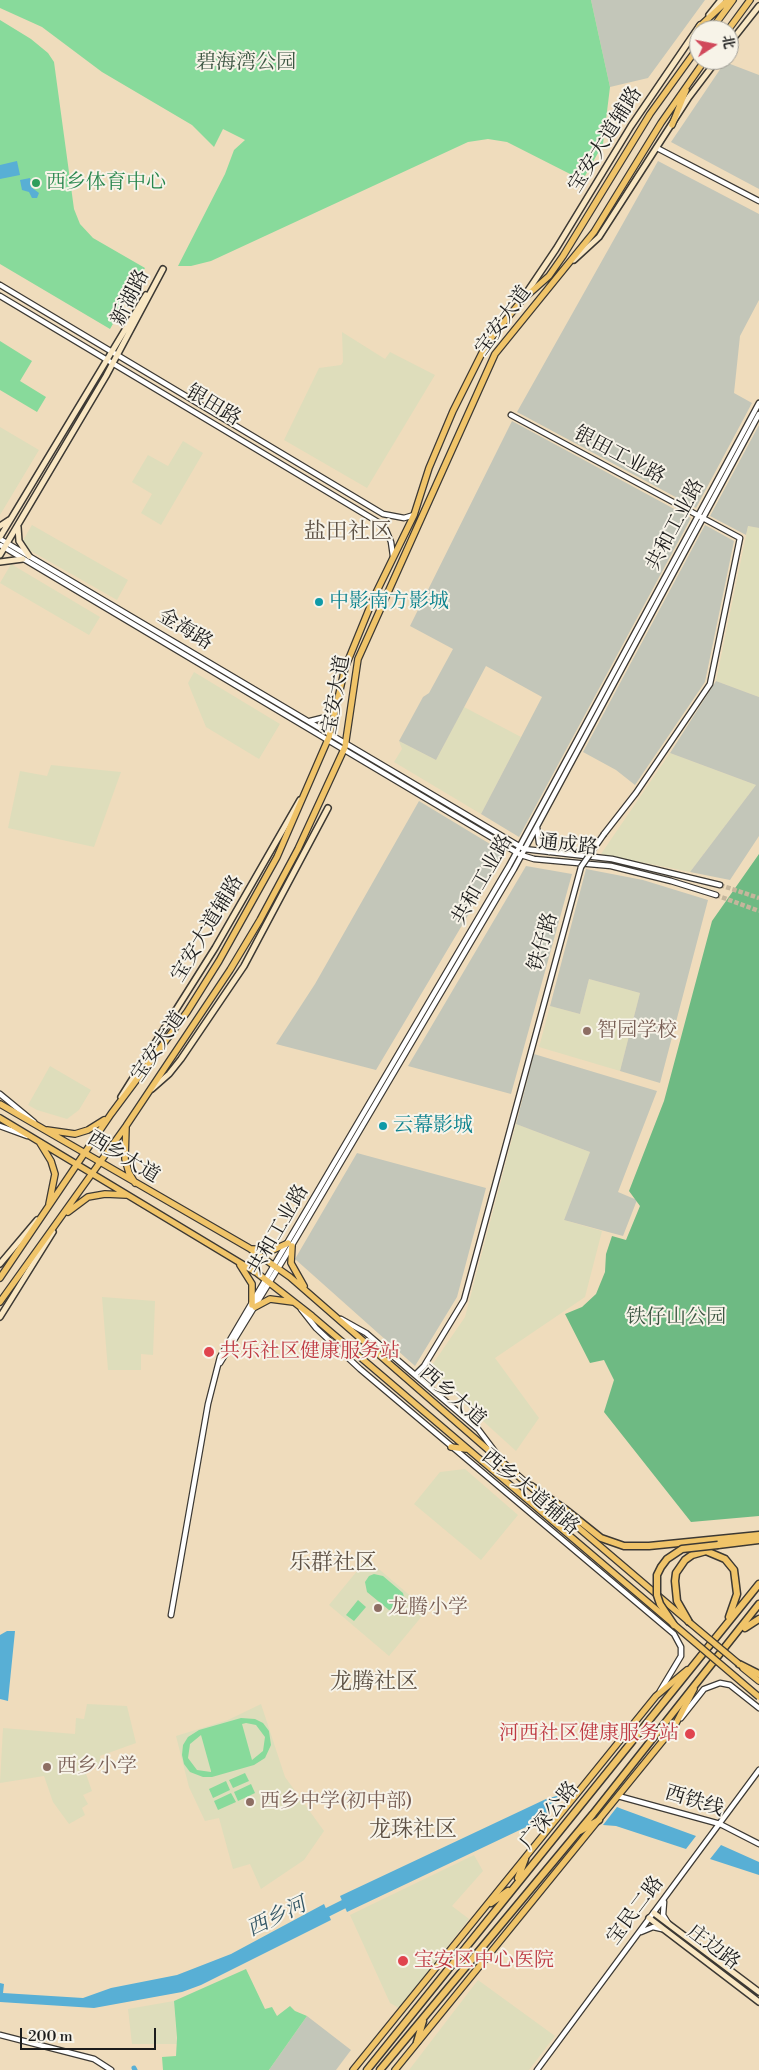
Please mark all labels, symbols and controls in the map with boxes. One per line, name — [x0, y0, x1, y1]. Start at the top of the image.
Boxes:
north arrow — [689, 20, 739, 70]
text: 北 — [718, 34, 738, 51]
park label: 碧海湾公园 — [196, 51, 296, 75]
street label: 宝安大道辅路 — [564, 83, 648, 197]
place label: 西乡体育中心 — [46, 171, 166, 195]
marker: 西乡体育中心 — [30, 177, 42, 189]
street label: 新湖路 — [107, 266, 155, 330]
street label: 宝安大道 — [471, 282, 537, 360]
street label: 银田路 — [181, 380, 245, 432]
street label: 银田工业路 — [569, 422, 669, 490]
street label: 共和工业路 — [642, 475, 710, 575]
district label: 盐田社区 — [304, 520, 392, 546]
place label: 中影南方影城 — [329, 590, 449, 614]
marker: 中影南方影城 — [313, 596, 325, 608]
street label: 金海路 — [153, 604, 217, 656]
street label: 宝安大道 — [318, 654, 356, 736]
street label: 共和工业路 — [448, 831, 518, 929]
street label: 通成路 — [537, 831, 599, 861]
street label: 宝安大道辅路 — [167, 871, 249, 987]
street label: 铁仔路 — [524, 910, 564, 974]
street label: 宝安大道 — [127, 1007, 191, 1087]
place label: 智园学校 — [597, 1019, 677, 1043]
marker: 智园学校 — [581, 1025, 593, 1037]
place label: 云幕影城 — [393, 1114, 473, 1138]
marker: 云幕影城 — [377, 1120, 389, 1132]
street label: 西乡大道 — [83, 1127, 163, 1189]
street label: 共和工业路 — [244, 1181, 314, 1279]
park label: 铁仔山公园 — [626, 1306, 726, 1330]
place label: 共乐社区健康服务站 — [220, 1340, 400, 1364]
marker: 共乐社区健康服务站 — [202, 1345, 216, 1359]
street label: 西乡大道 — [414, 1362, 490, 1432]
street label: 西乡大道辅路 — [476, 1445, 584, 1541]
district label: 乐群社区 — [289, 1551, 377, 1577]
place label: 龙腾小学 — [388, 1596, 468, 1620]
marker: 龙腾小学 — [372, 1602, 384, 1614]
district label: 龙腾社区 — [330, 1670, 418, 1696]
place label: 河西社区健康服务站 — [499, 1722, 679, 1746]
marker: 河西社区健康服务站 — [683, 1727, 697, 1741]
place label: 西乡小学 — [57, 1755, 137, 1779]
marker: 西乡小学 — [41, 1761, 53, 1773]
street label: 广深公路 — [516, 1777, 584, 1855]
street label: 西铁线 — [662, 1782, 726, 1822]
place label: 西乡中学(初中部) — [260, 1790, 412, 1814]
marker: 西乡中学(初中部) — [244, 1796, 256, 1808]
district label: 龙珠社区 — [369, 1818, 457, 1844]
street label: 宝民二路 — [602, 1872, 670, 1950]
water label: 西乡河 — [243, 1893, 311, 1943]
street label: 庄边路 — [682, 1920, 744, 1976]
place label: 宝安区中心医院 — [414, 1949, 554, 1973]
marker: 宝安区中心医院 — [396, 1954, 410, 1968]
scale bar — [22, 2018, 159, 2050]
text: 200 m — [28, 2027, 73, 2046]

